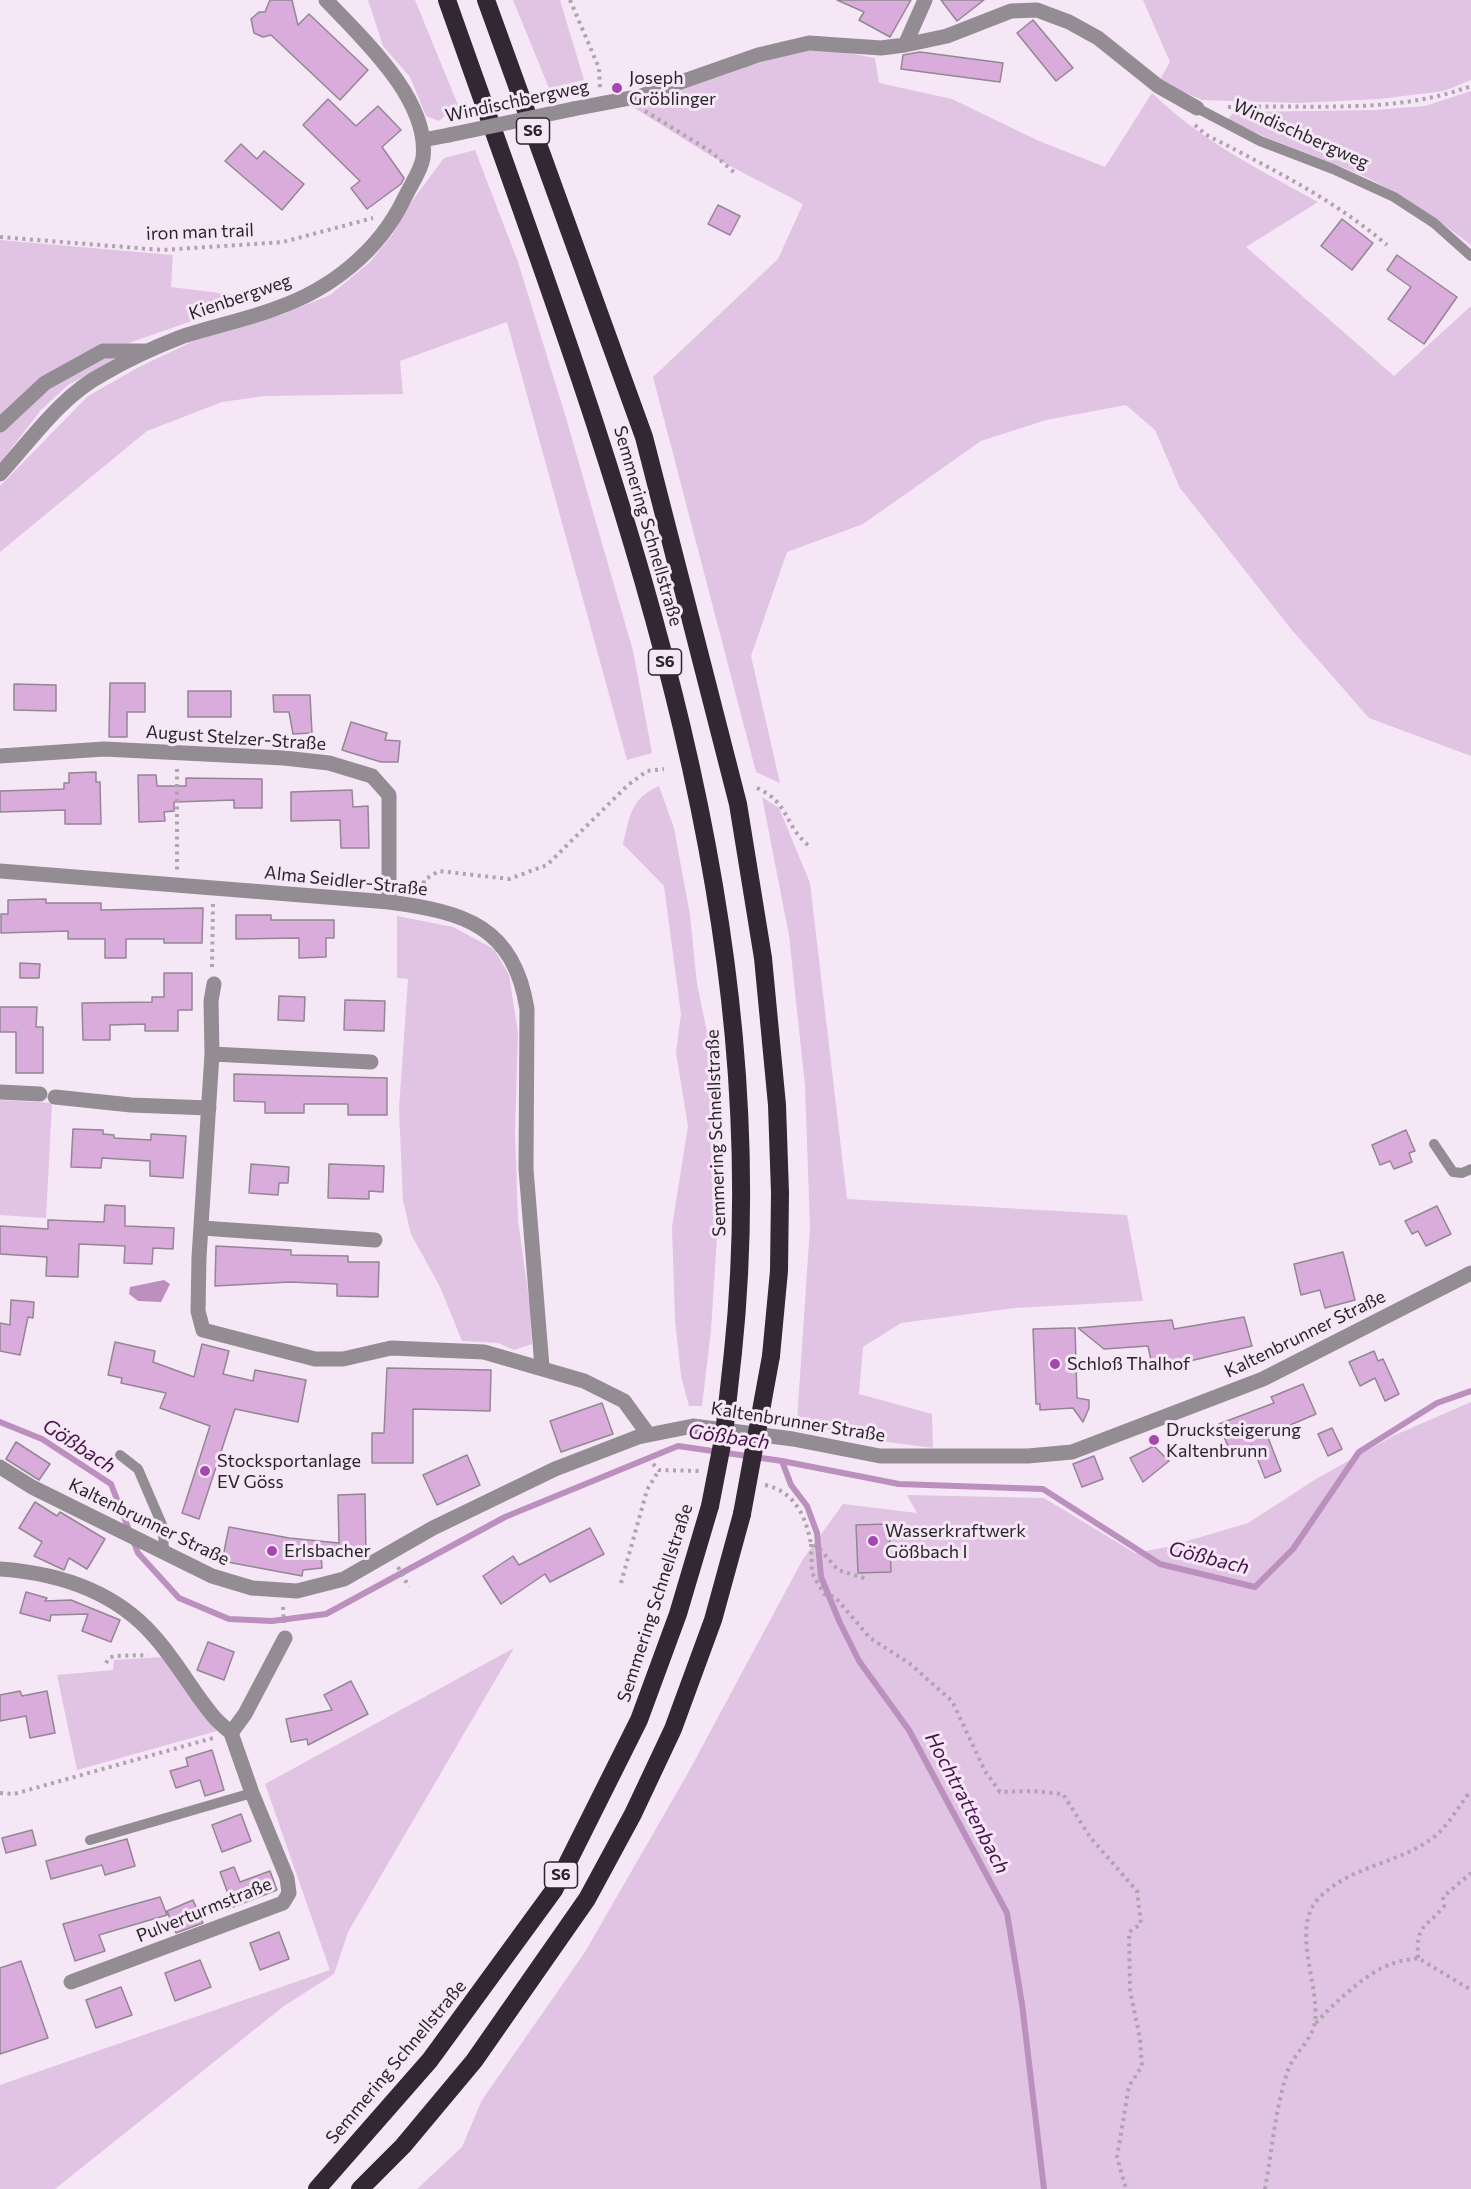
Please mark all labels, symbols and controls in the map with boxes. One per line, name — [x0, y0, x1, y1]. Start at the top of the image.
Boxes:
place label: Joseph Gröblinger — [629, 67, 716, 110]
street label: Windischbergweg — [443, 75, 591, 127]
marker: Joseph Gröblinger — [610, 81, 624, 95]
street label: Windischbergweg — [1230, 94, 1372, 174]
road number: S6 — [516, 118, 550, 144]
street label: iron man trail — [146, 219, 254, 245]
street label: Kienbergweg — [186, 269, 294, 325]
street label: Semmering Schnellstraße — [609, 423, 687, 629]
road number: S6 — [648, 649, 682, 675]
street label: August Stelzer-Straße — [145, 721, 327, 755]
street label: Alma Seidler-Straße — [263, 862, 429, 900]
street label: Semmering Schnellstraße — [702, 1029, 730, 1237]
street label: Kaltenbrunner Straße — [1221, 1286, 1389, 1382]
place label: Schloß Thalhof — [1067, 1353, 1190, 1375]
marker: Schloß Thalhof — [1048, 1357, 1062, 1371]
street label: Kaltenbrunner Straße — [709, 1398, 887, 1446]
water label: Gößbach — [38, 1414, 120, 1478]
water label: Gößbach — [687, 1419, 771, 1455]
place label: Drucksteigerung Kaltenbrunn — [1166, 1419, 1301, 1462]
marker: Drucksteigerung Kaltenbrunn — [1147, 1433, 1161, 1447]
place label: Stocksportanlage EV Göss — [217, 1450, 361, 1492]
marker: Stocksportanlage EV Göss — [198, 1464, 212, 1478]
street label: Kaltenbrunner Straße — [65, 1474, 233, 1570]
street label: Semmering Schnellstraße — [613, 1501, 697, 1705]
place label: Wasserkraftwerk Gößbach I — [885, 1520, 1026, 1562]
marker: Wasserkraftwerk Gößbach I — [866, 1534, 880, 1548]
water label: Gößbach — [1166, 1536, 1252, 1580]
place label: Erlsbacher — [284, 1540, 371, 1562]
marker: Erlsbacher — [265, 1544, 279, 1558]
water label: Hochtrattenbach — [920, 1728, 1014, 1878]
road number: S6 — [544, 1862, 578, 1888]
street label: Pulverturmstraße — [133, 1873, 275, 1947]
street label: Semmering Schnellstraße — [321, 1976, 471, 2148]

